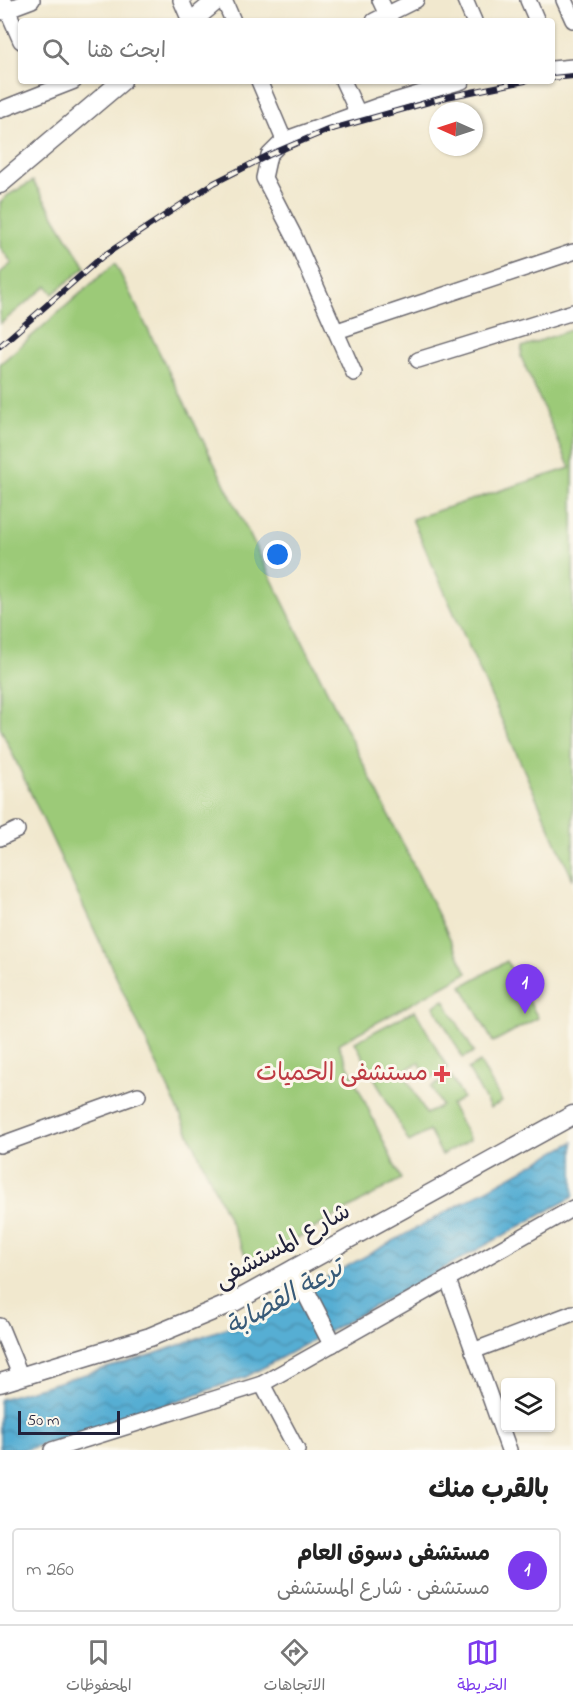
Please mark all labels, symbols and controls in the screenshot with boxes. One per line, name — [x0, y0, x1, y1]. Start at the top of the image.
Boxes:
search box — [18, 18, 555, 84]
icon: search — [39, 35, 72, 68]
text: ابحث هنا — [87, 36, 166, 68]
north arrow — [429, 102, 483, 156]
your location — [263, 540, 292, 569]
pin: 1 — [506, 964, 544, 1014]
place label: مستشفى الحميات — [256, 1057, 428, 1092]
marker: مستشفى الحميات — [433, 1065, 451, 1083]
street label: شارع المستشفى — [209, 1195, 357, 1299]
water label: ترعة القضابة — [219, 1249, 355, 1347]
map controls — [501, 1378, 555, 1432]
button: layers — [501, 1378, 555, 1432]
scale bar — [18, 1408, 120, 1436]
text: 50 m — [27, 1409, 59, 1433]
text: بالقرب منك — [428, 1472, 549, 1510]
text: مستشفى دسوق العام — [297, 1539, 490, 1571]
text: 260 m — [26, 1556, 74, 1585]
text: 1 — [524, 1556, 531, 1585]
text: مستشفى · شارع المستشفى — [277, 1575, 490, 1604]
tab: المحفوظات — [66, 1636, 132, 1699]
tab: الاتجاهات — [264, 1636, 325, 1699]
tab: الخريطة — [457, 1636, 507, 1699]

